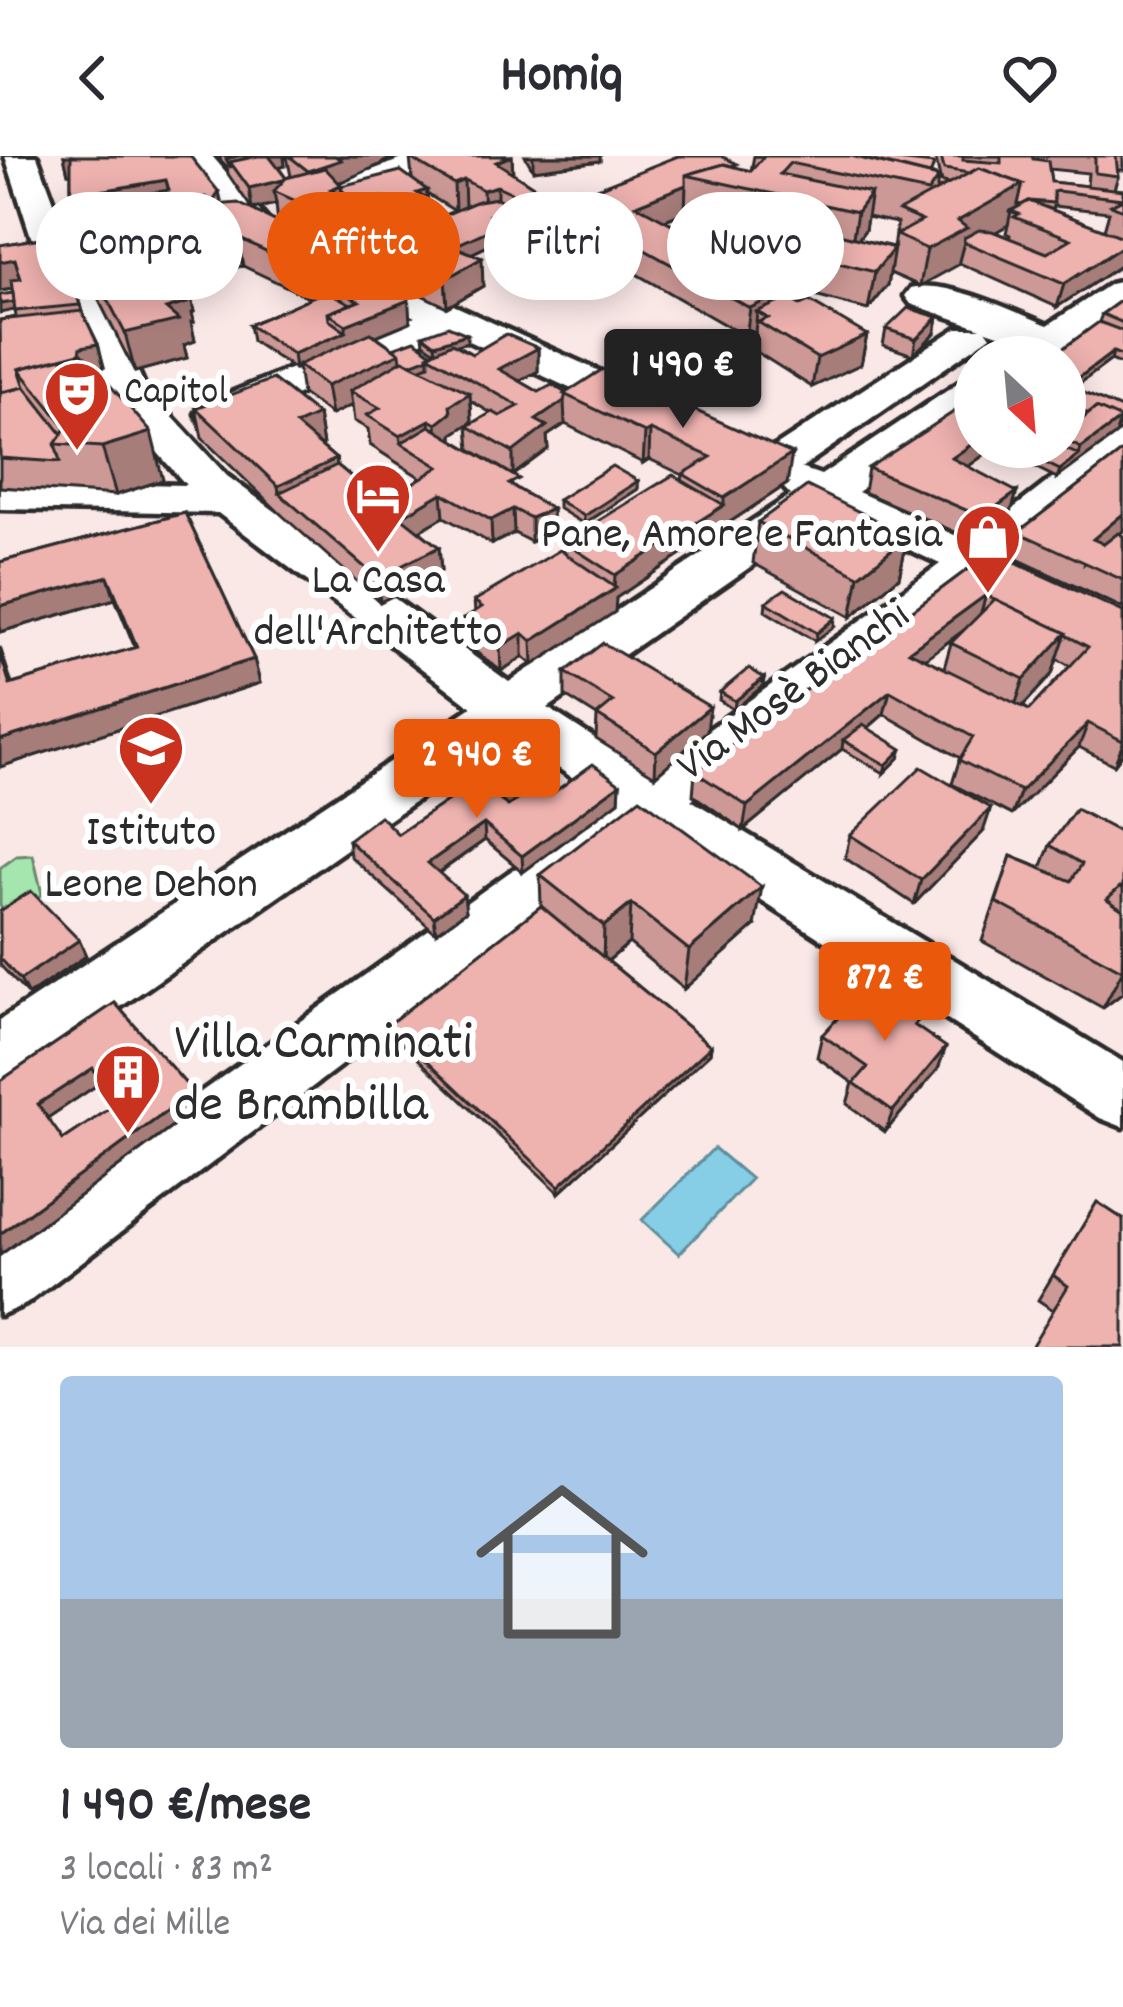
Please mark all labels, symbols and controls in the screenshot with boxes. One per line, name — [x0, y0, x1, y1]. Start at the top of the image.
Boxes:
text: Homiq — [500, 40, 623, 117]
icon: back — [60, 45, 126, 111]
icon: heart — [997, 45, 1063, 111]
chip: Compra — [36, 192, 243, 300]
chip: Affitta — [267, 192, 460, 300]
chip: Filtri — [484, 192, 643, 300]
chip: Nuovo — [667, 192, 844, 300]
pin: 1 490 € — [572, 329, 794, 431]
north arrow — [954, 336, 1086, 468]
map controls — [954, 336, 1086, 468]
text: 1 490 € — [631, 340, 735, 395]
theatre icon: Capitol — [42, 359, 112, 453]
place label: Capitol — [124, 367, 228, 422]
hotel icon: La Casa dell'Architetto — [343, 461, 413, 555]
shop icon: Pane, Amore e Fantasia — [953, 502, 1023, 596]
place label: Pane, Amore e Fantasia — [541, 505, 943, 569]
place label: La Casa dell'Architetto — [253, 551, 503, 667]
street label: Via Mosè Bianchi — [665, 586, 925, 800]
school or university icon: Istituto Leone Dehon — [116, 713, 186, 807]
pin: 2 940 € — [366, 719, 588, 821]
text: 2 940 € — [421, 730, 533, 785]
place label: Istituto Leone Dehon — [44, 803, 258, 919]
pin: 872 € — [801, 942, 969, 1044]
text: 872 € — [846, 953, 924, 1008]
place label: Villa Carminati de Brambilla — [174, 1008, 472, 1147]
building icon: Villa Carminati de Brambilla — [93, 1042, 163, 1136]
icon: home — [454, 1454, 670, 1670]
text: 1 490 €/mese — [60, 1772, 311, 1844]
text: 3 locali · 83 m² — [60, 1844, 273, 1899]
text: Via dei Mille — [60, 1899, 230, 1954]

